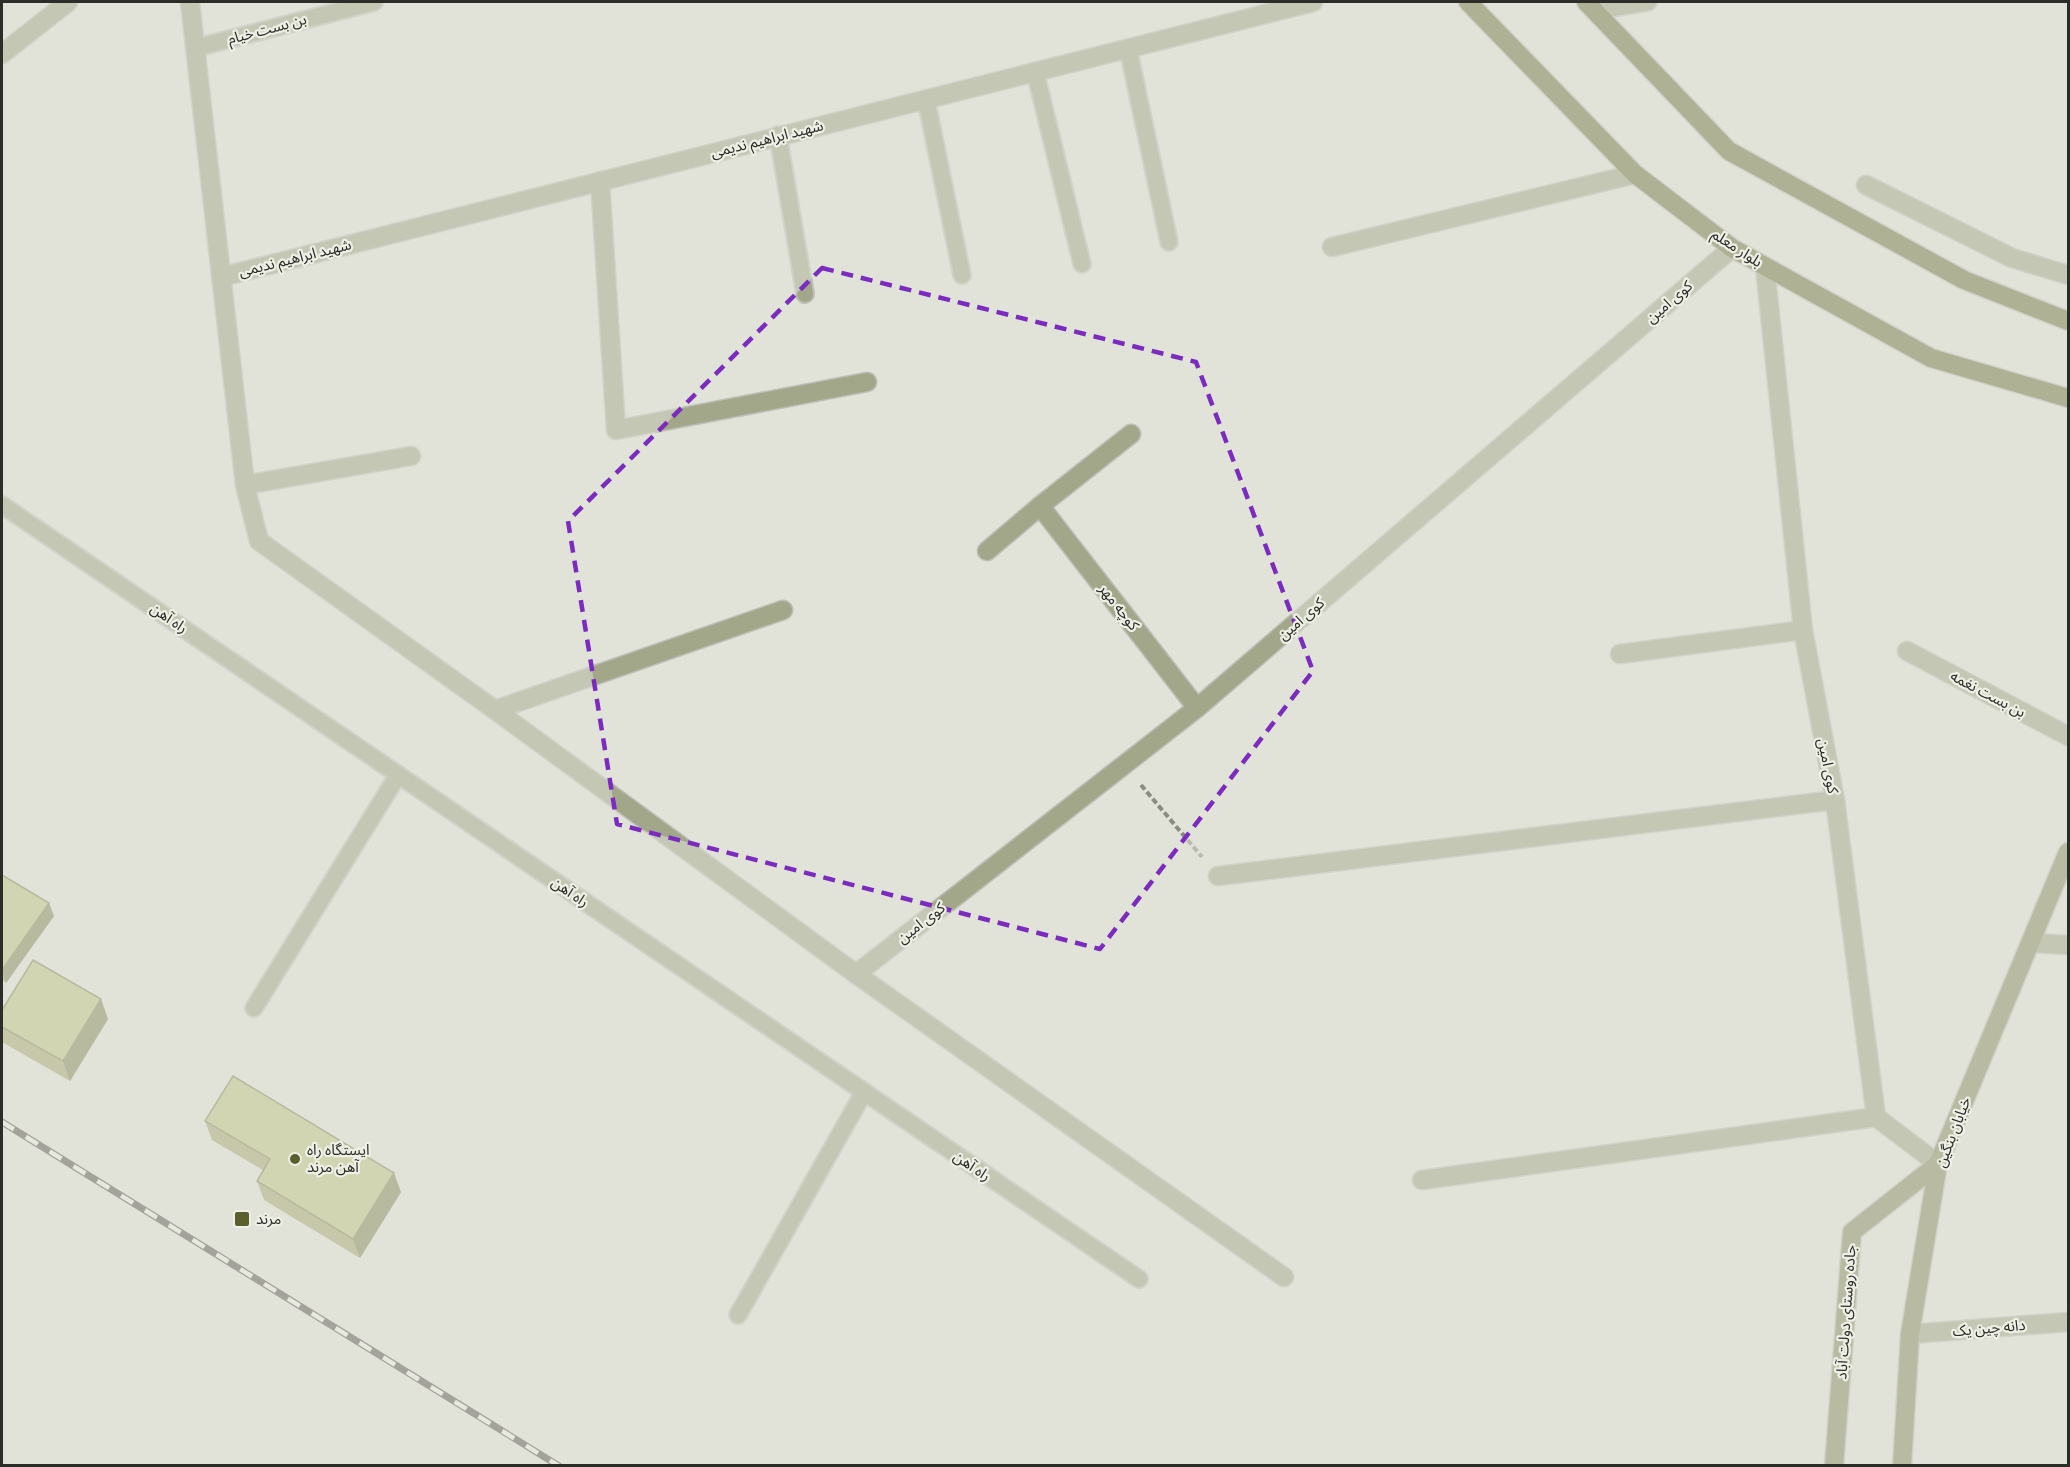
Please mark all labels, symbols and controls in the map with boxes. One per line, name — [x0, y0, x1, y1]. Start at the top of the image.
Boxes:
street label: بن بست خیام — [226, 10, 309, 50]
street label: شهید ابراهیم ندیمی — [709, 116, 826, 164]
street label: بلوار معلم — [1707, 225, 1766, 273]
street label: شهید ابراهیم ندیمی — [237, 235, 354, 283]
street label: کوی امین — [1642, 276, 1697, 327]
street label: کوچه مهر — [1094, 579, 1143, 635]
street label: کوی امین — [1274, 593, 1329, 644]
street label: راه آهن — [147, 599, 191, 637]
street label: بن بست نغمه — [1947, 667, 2029, 721]
street label: کوی امین — [1814, 737, 1842, 796]
street label: راه آهن — [548, 873, 592, 911]
street label: کوی امین — [893, 898, 949, 947]
street label: خیابان بنگین — [1931, 1094, 1975, 1170]
place label: ایستگاه راه آهن مرند — [307, 1141, 370, 1176]
street label: راه آهن — [950, 1147, 994, 1185]
marker: ایستگاه راه آهن مرند — [288, 1152, 302, 1166]
marker: مرند — [233, 1210, 251, 1228]
place label: مرند — [256, 1210, 281, 1228]
street label: جاده روستای دولت آباد — [1832, 1244, 1860, 1380]
street label: دانه چین یک — [1952, 1316, 2026, 1341]

